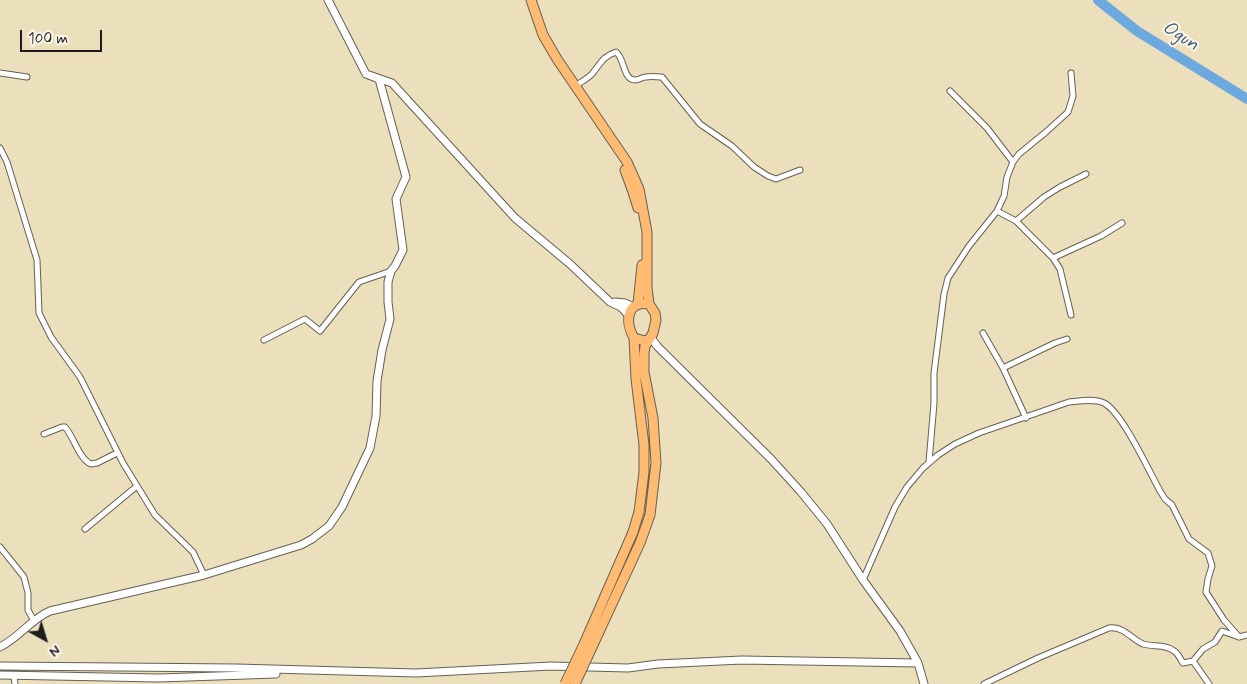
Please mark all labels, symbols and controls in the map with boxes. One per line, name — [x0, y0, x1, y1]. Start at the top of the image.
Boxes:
water label: Ogun — [1158, 17, 1202, 57]
scale bar — [22, 20, 105, 52]
text: 100 m — [28, 29, 68, 49]
north arrow — [20, 614, 70, 664]
text: N — [45, 641, 64, 661]

